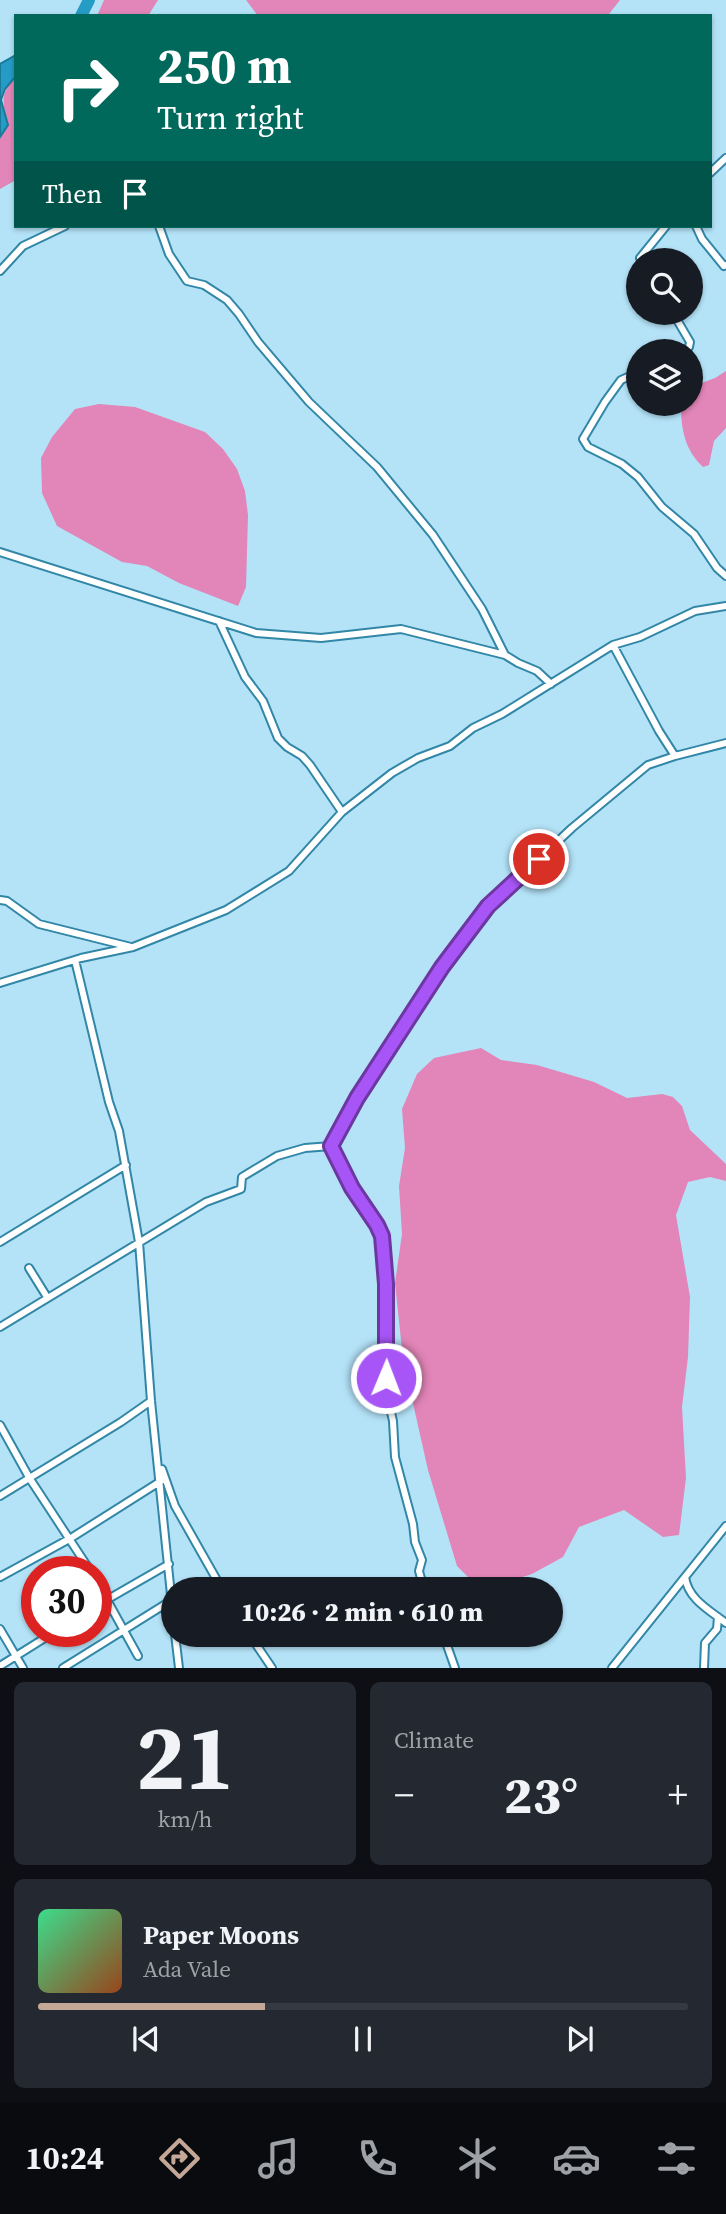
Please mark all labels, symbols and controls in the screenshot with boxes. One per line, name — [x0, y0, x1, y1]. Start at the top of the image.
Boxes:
text: 250 m — [157, 32, 292, 99]
icon: right — [42, 42, 133, 133]
text: Turn right — [157, 96, 303, 140]
icon: arrive — [116, 175, 154, 213]
text: Then — [42, 176, 102, 212]
map controls — [626, 248, 703, 416]
button: search — [626, 248, 703, 325]
button: layers — [626, 339, 703, 416]
pin — [509, 829, 569, 889]
icon: arrive — [520, 840, 558, 878]
position arrow — [349, 1341, 423, 1415]
speed limit sign: 30 — [21, 1556, 112, 1647]
text: 10:26 · 2 min · 610 m — [241, 1594, 483, 1630]
text: 21 — [136, 1695, 234, 1819]
text: Climate — [394, 1724, 474, 1756]
text: 23° — [504, 1759, 578, 1830]
text: − — [394, 1769, 414, 1821]
text: + — [668, 1769, 688, 1821]
text: km/h — [158, 1803, 212, 1835]
text: Paper Moons — [143, 1917, 299, 1953]
text: Ada Vale — [143, 1953, 231, 1985]
icon: previous — [127, 2020, 165, 2058]
icon: pause — [344, 2020, 382, 2058]
icon: next — [561, 2020, 599, 2058]
icon: directions — [155, 2134, 204, 2183]
icon: music — [254, 2134, 303, 2183]
icon: phone — [353, 2134, 402, 2183]
icon: climate — [453, 2134, 502, 2183]
icon: car — [552, 2134, 601, 2183]
icon: filters — [652, 2134, 701, 2183]
text: 10:24 — [25, 2136, 104, 2180]

